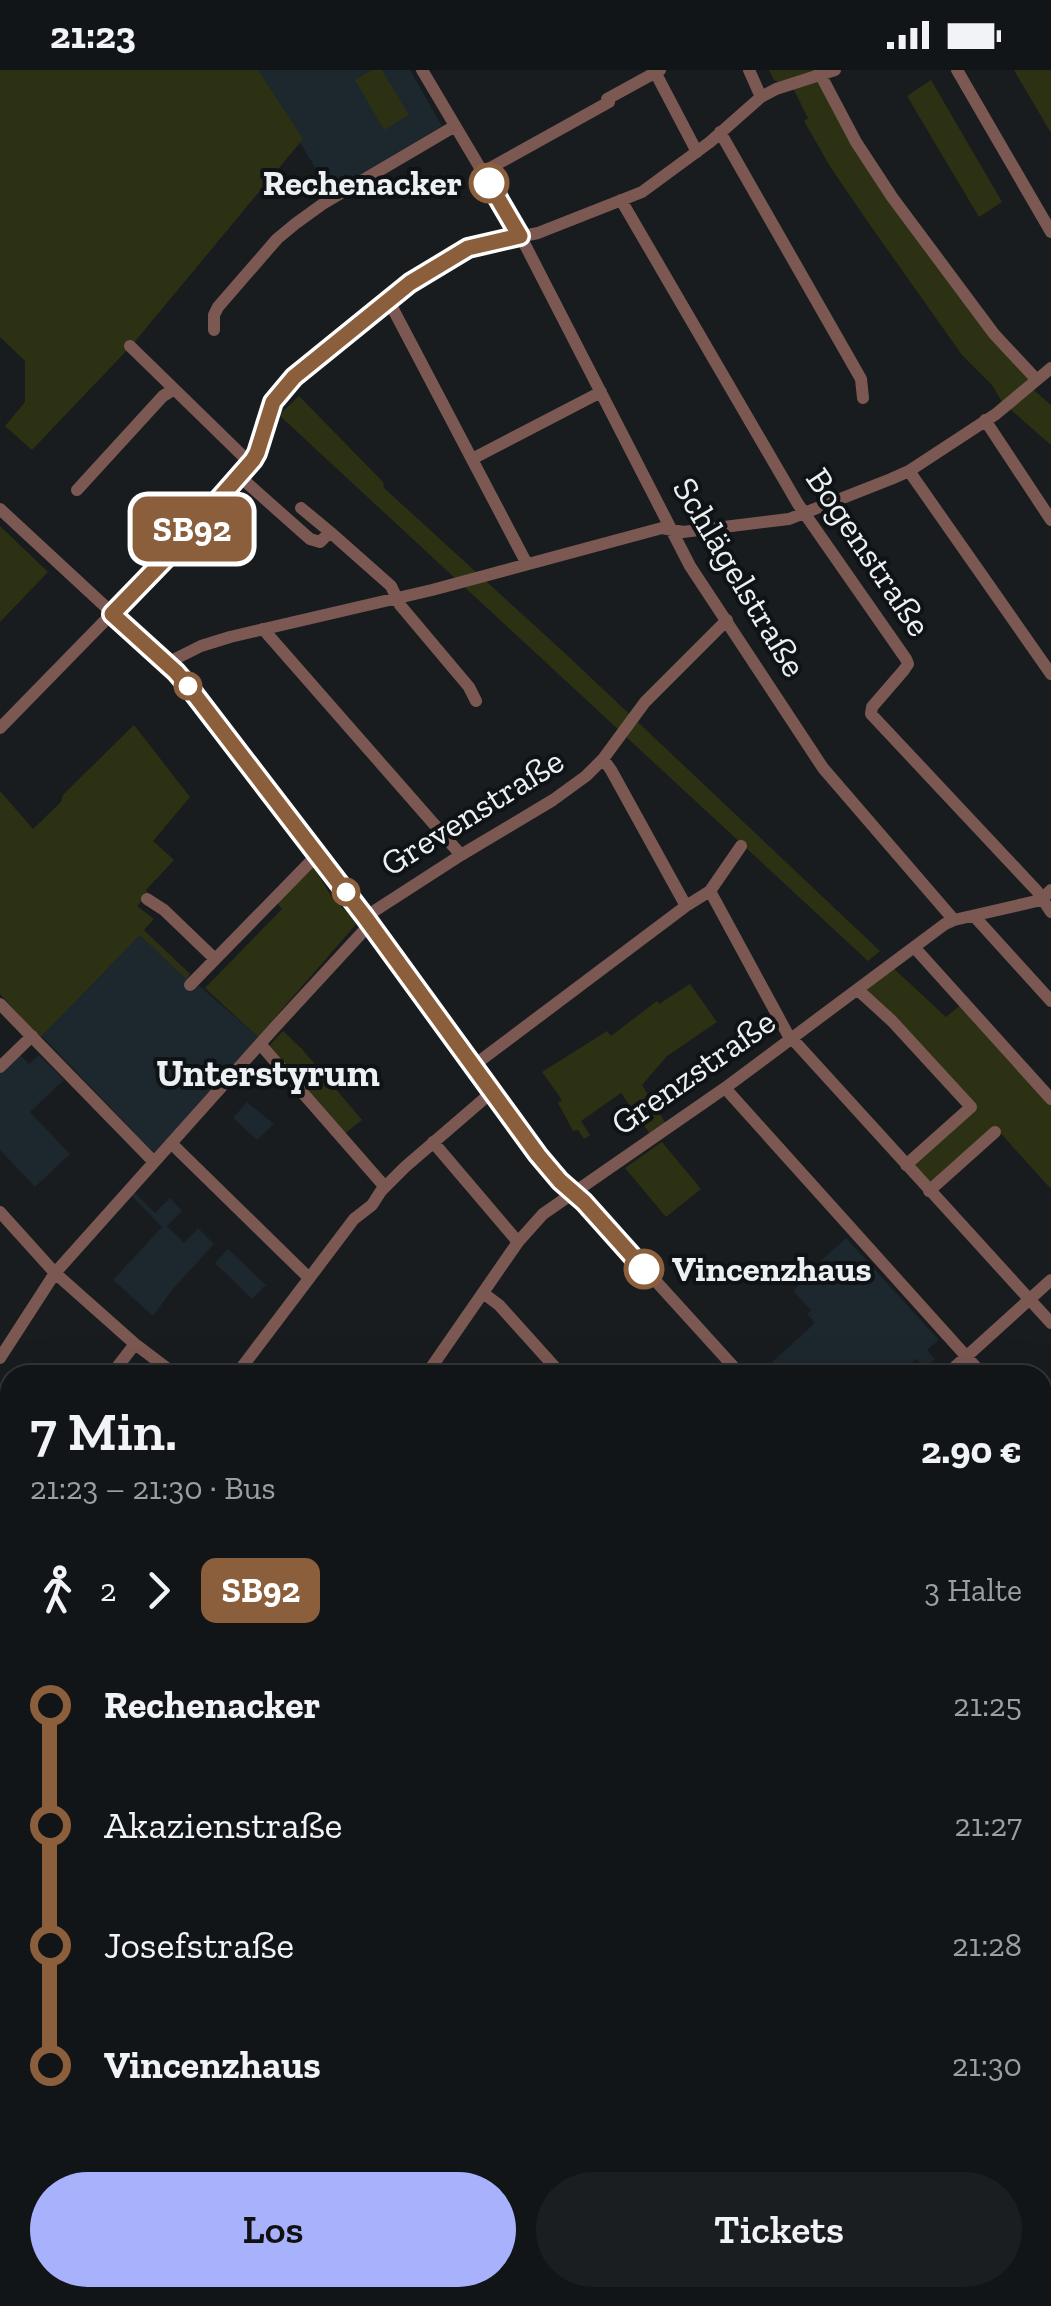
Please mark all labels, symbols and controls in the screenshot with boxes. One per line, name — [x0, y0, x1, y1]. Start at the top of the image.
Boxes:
text: 21:23 — [50, 12, 136, 58]
place label: Rechenacker — [263, 162, 462, 204]
marker: Rechenacker — [470, 164, 508, 202]
street label: Bogenstraße — [797, 460, 941, 644]
street label: Schlägelstraße — [664, 470, 816, 684]
line badge: SB92 — [122, 496, 262, 562]
text: SB92 — [153, 508, 231, 550]
unlabelled marker — [175, 673, 201, 699]
street label: Grevenstraße — [373, 739, 571, 885]
unlabelled marker — [333, 879, 359, 905]
street label: Grenzstraße — [603, 1000, 783, 1144]
district label: Unterstyrum — [156, 1050, 380, 1096]
place label: Vincenzhaus — [672, 1248, 872, 1290]
marker: Vincenzhaus — [625, 1250, 663, 1288]
text: 7 Min. — [30, 1398, 177, 1464]
text: 2.90 € — [921, 1427, 1022, 1473]
text: 21:23 – 21:30 · Bus — [30, 1469, 275, 1507]
icon: walk — [30, 1563, 85, 1618]
icon: forward — [131, 1563, 186, 1618]
text: SB92 — [221, 1569, 300, 1611]
text: 2 — [100, 1571, 116, 1609]
text: 3 Halte — [924, 1571, 1022, 1609]
text: Rechenacker — [104, 1682, 320, 1728]
text: 21:25 — [953, 1686, 1022, 1724]
text: Akazienstraße — [104, 1802, 342, 1848]
text: 21:27 — [954, 1806, 1022, 1844]
text: Josefstraße — [104, 1922, 294, 1968]
text: 21:28 — [952, 1926, 1022, 1964]
text: Vincenzhaus — [104, 2042, 321, 2088]
text: 21:30 — [952, 2046, 1022, 2084]
button: Los — [30, 2172, 516, 2287]
button: Tickets — [536, 2172, 1022, 2287]

